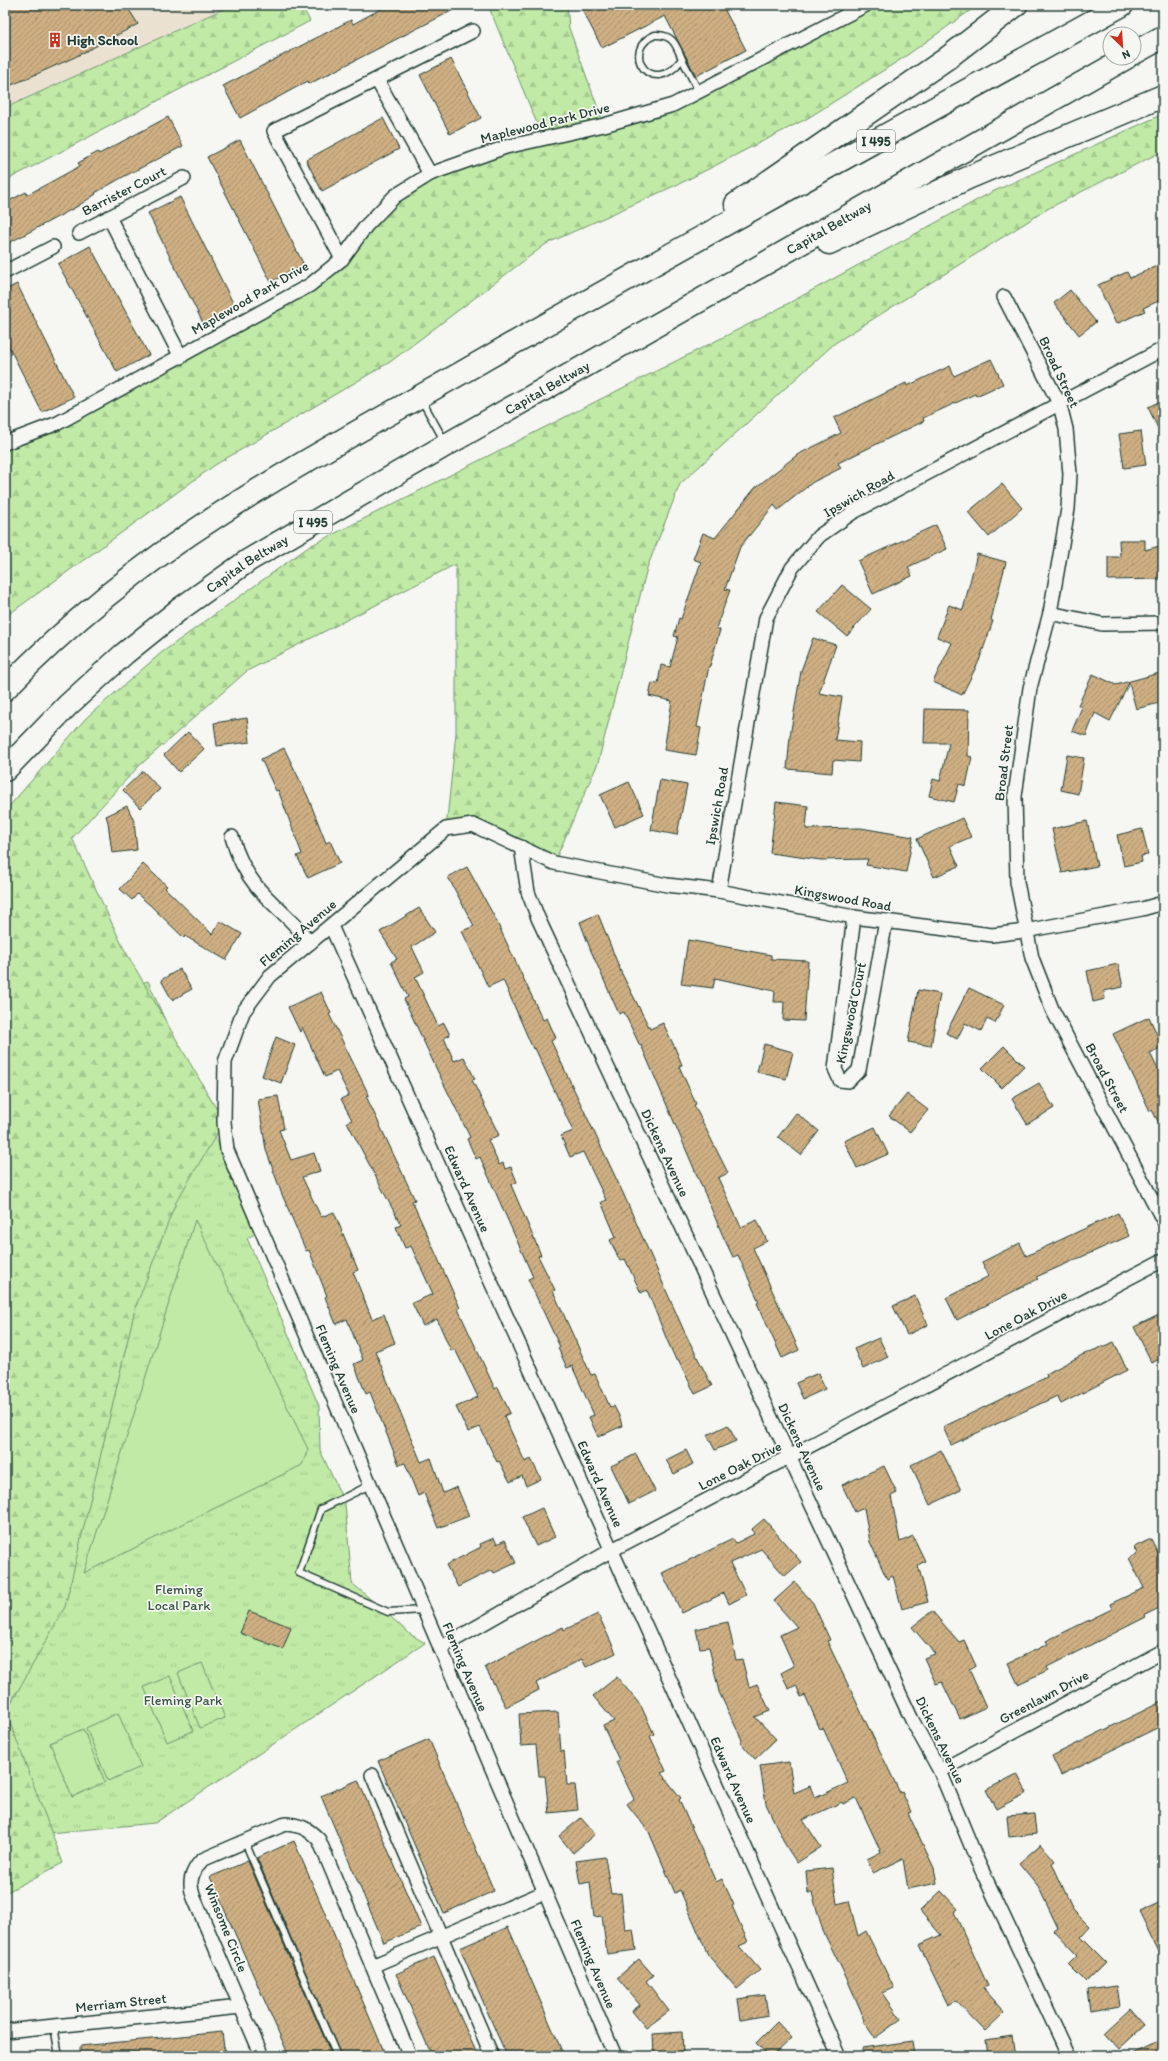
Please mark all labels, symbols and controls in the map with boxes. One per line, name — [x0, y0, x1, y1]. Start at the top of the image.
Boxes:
north arrow — [1102, 26, 1142, 66]
building icon: High School — [46, 31, 64, 49]
place label: High School — [67, 32, 139, 49]
text: N — [1120, 47, 1132, 62]
street label: Maplewood Park Drive — [479, 99, 612, 147]
road number: I 495 — [857, 130, 895, 152]
street label: Barrister Court — [79, 163, 169, 219]
street label: Capital Beltway — [783, 196, 874, 258]
street label: Maplewood Park Drive — [188, 257, 312, 339]
street label: Broad Street — [1035, 334, 1083, 410]
street label: Capital Beltway — [501, 356, 593, 418]
street label: Ipswich Road — [820, 467, 898, 521]
road number: I 495 — [294, 511, 332, 533]
street label: Capital Beltway — [202, 530, 291, 597]
street label: Broad Street — [991, 724, 1017, 802]
street label: Ipswich Road — [702, 765, 732, 847]
street label: Kingswood Road — [793, 881, 893, 915]
street label: Fleming Avenue — [256, 896, 340, 970]
street label: Kingswood Court — [832, 961, 870, 1065]
street label: Broad Street — [1082, 1040, 1132, 1116]
street label: Dickens Avenue — [637, 1106, 693, 1200]
street label: Edward Avenue — [440, 1143, 494, 1235]
street label: Lone Oak Drive — [982, 1286, 1071, 1344]
street label: Fleming Avenue — [312, 1322, 365, 1417]
street label: Dickens Avenue — [774, 1400, 830, 1494]
street label: Edward Avenue — [573, 1438, 627, 1530]
street label: Lone Oak Drive — [696, 1438, 785, 1494]
park label: Fleming Local Park — [148, 1581, 211, 1614]
street label: Fleming Avenue — [439, 1620, 492, 1715]
street label: Greenlawn Drive — [996, 1666, 1092, 1728]
park label: Fleming Park — [144, 1692, 223, 1709]
street label: Dickens Avenue — [912, 1694, 969, 1787]
street label: Edward Avenue — [706, 1734, 760, 1826]
street label: Winsome Circle — [201, 1881, 252, 1975]
street label: Fleming Avenue — [567, 1917, 620, 2012]
street label: Merriam Street — [75, 1990, 167, 2016]

